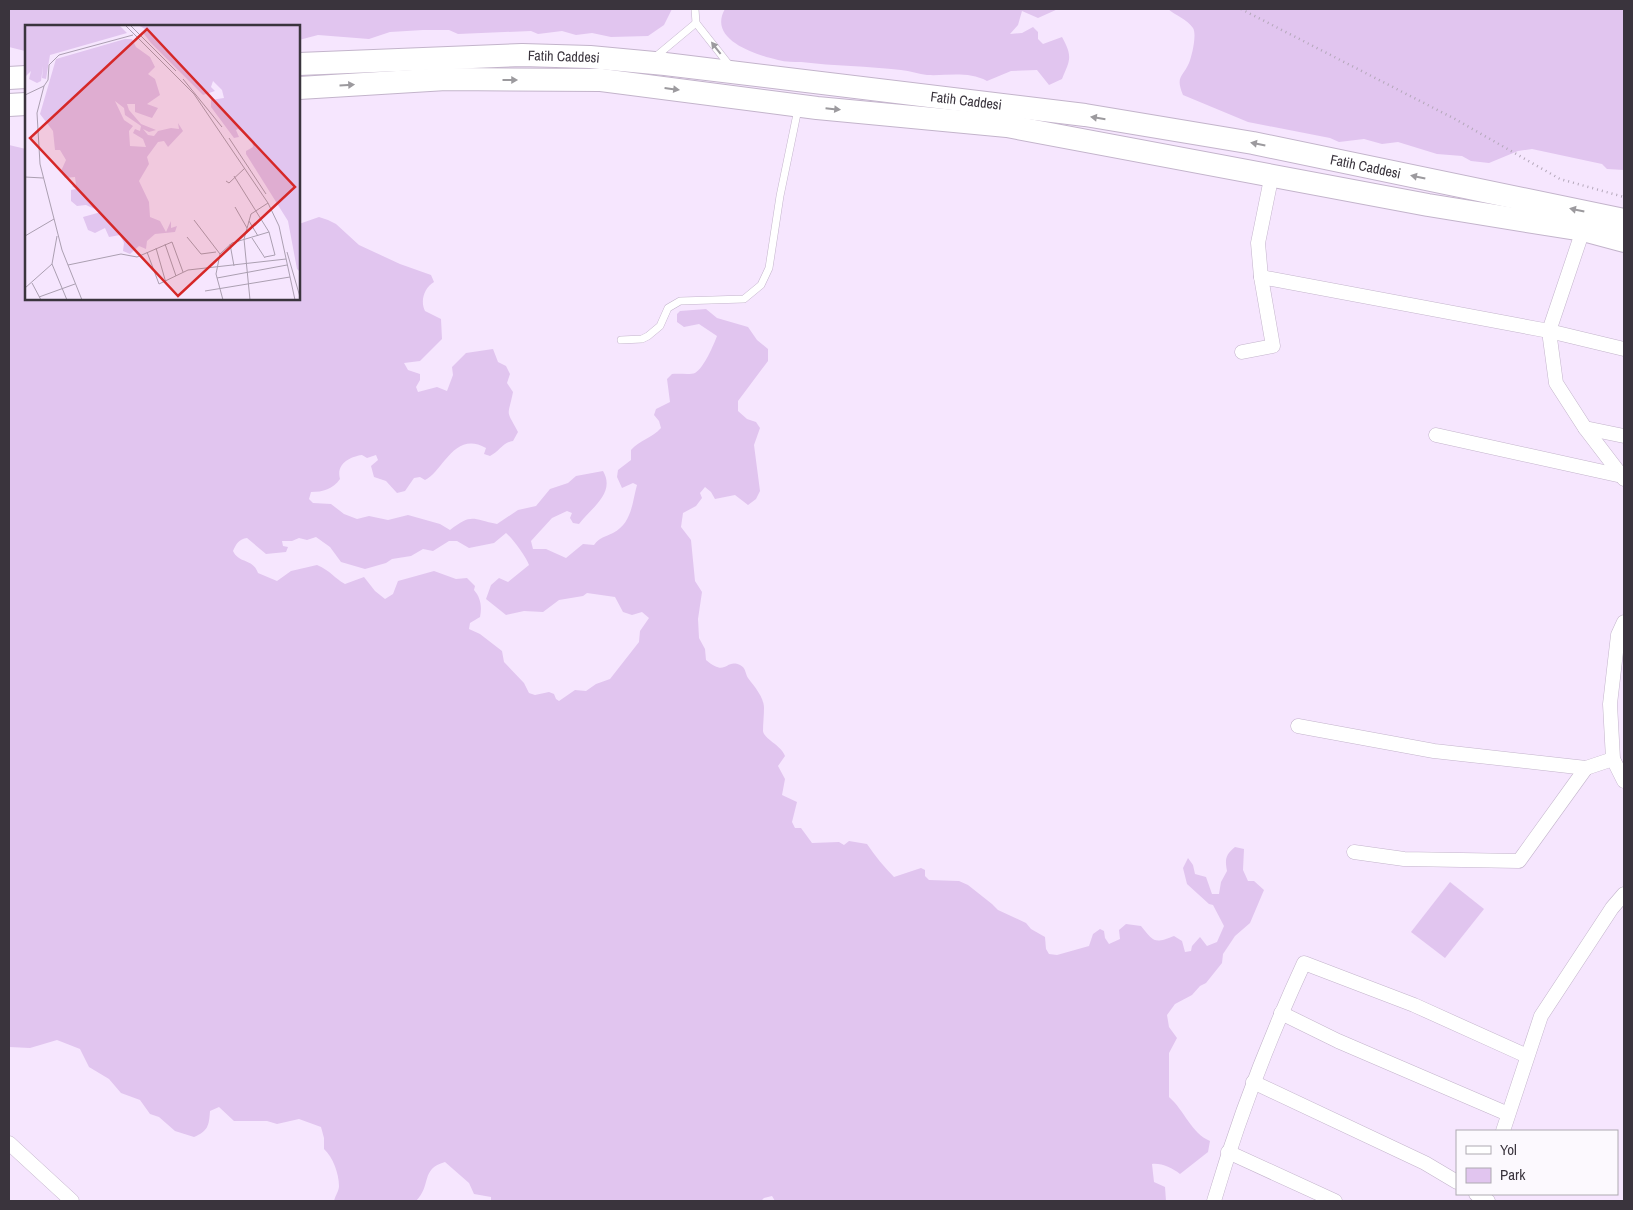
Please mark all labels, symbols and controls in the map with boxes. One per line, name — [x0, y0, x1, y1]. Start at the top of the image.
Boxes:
inset map — [25, 25, 300, 300]
one-way arrow — [710, 42, 721, 55]
street label: Fatih Caddesi — [528, 46, 600, 67]
one-way arrow — [502, 76, 518, 84]
one-way arrow — [340, 81, 356, 89]
one-way arrow — [664, 85, 680, 93]
street label: Fatih Caddesi — [930, 87, 1003, 114]
one-way arrow — [825, 105, 841, 113]
one-way arrow — [1090, 113, 1106, 121]
one-way arrow — [1250, 140, 1266, 148]
street label: Fatih Caddesi — [1329, 150, 1403, 182]
one-way arrow — [1409, 172, 1425, 180]
one-way arrow — [1569, 206, 1584, 214]
legend — [1456, 1130, 1618, 1195]
text: Yol — [1500, 1139, 1517, 1160]
text: Park — [1500, 1164, 1526, 1185]

